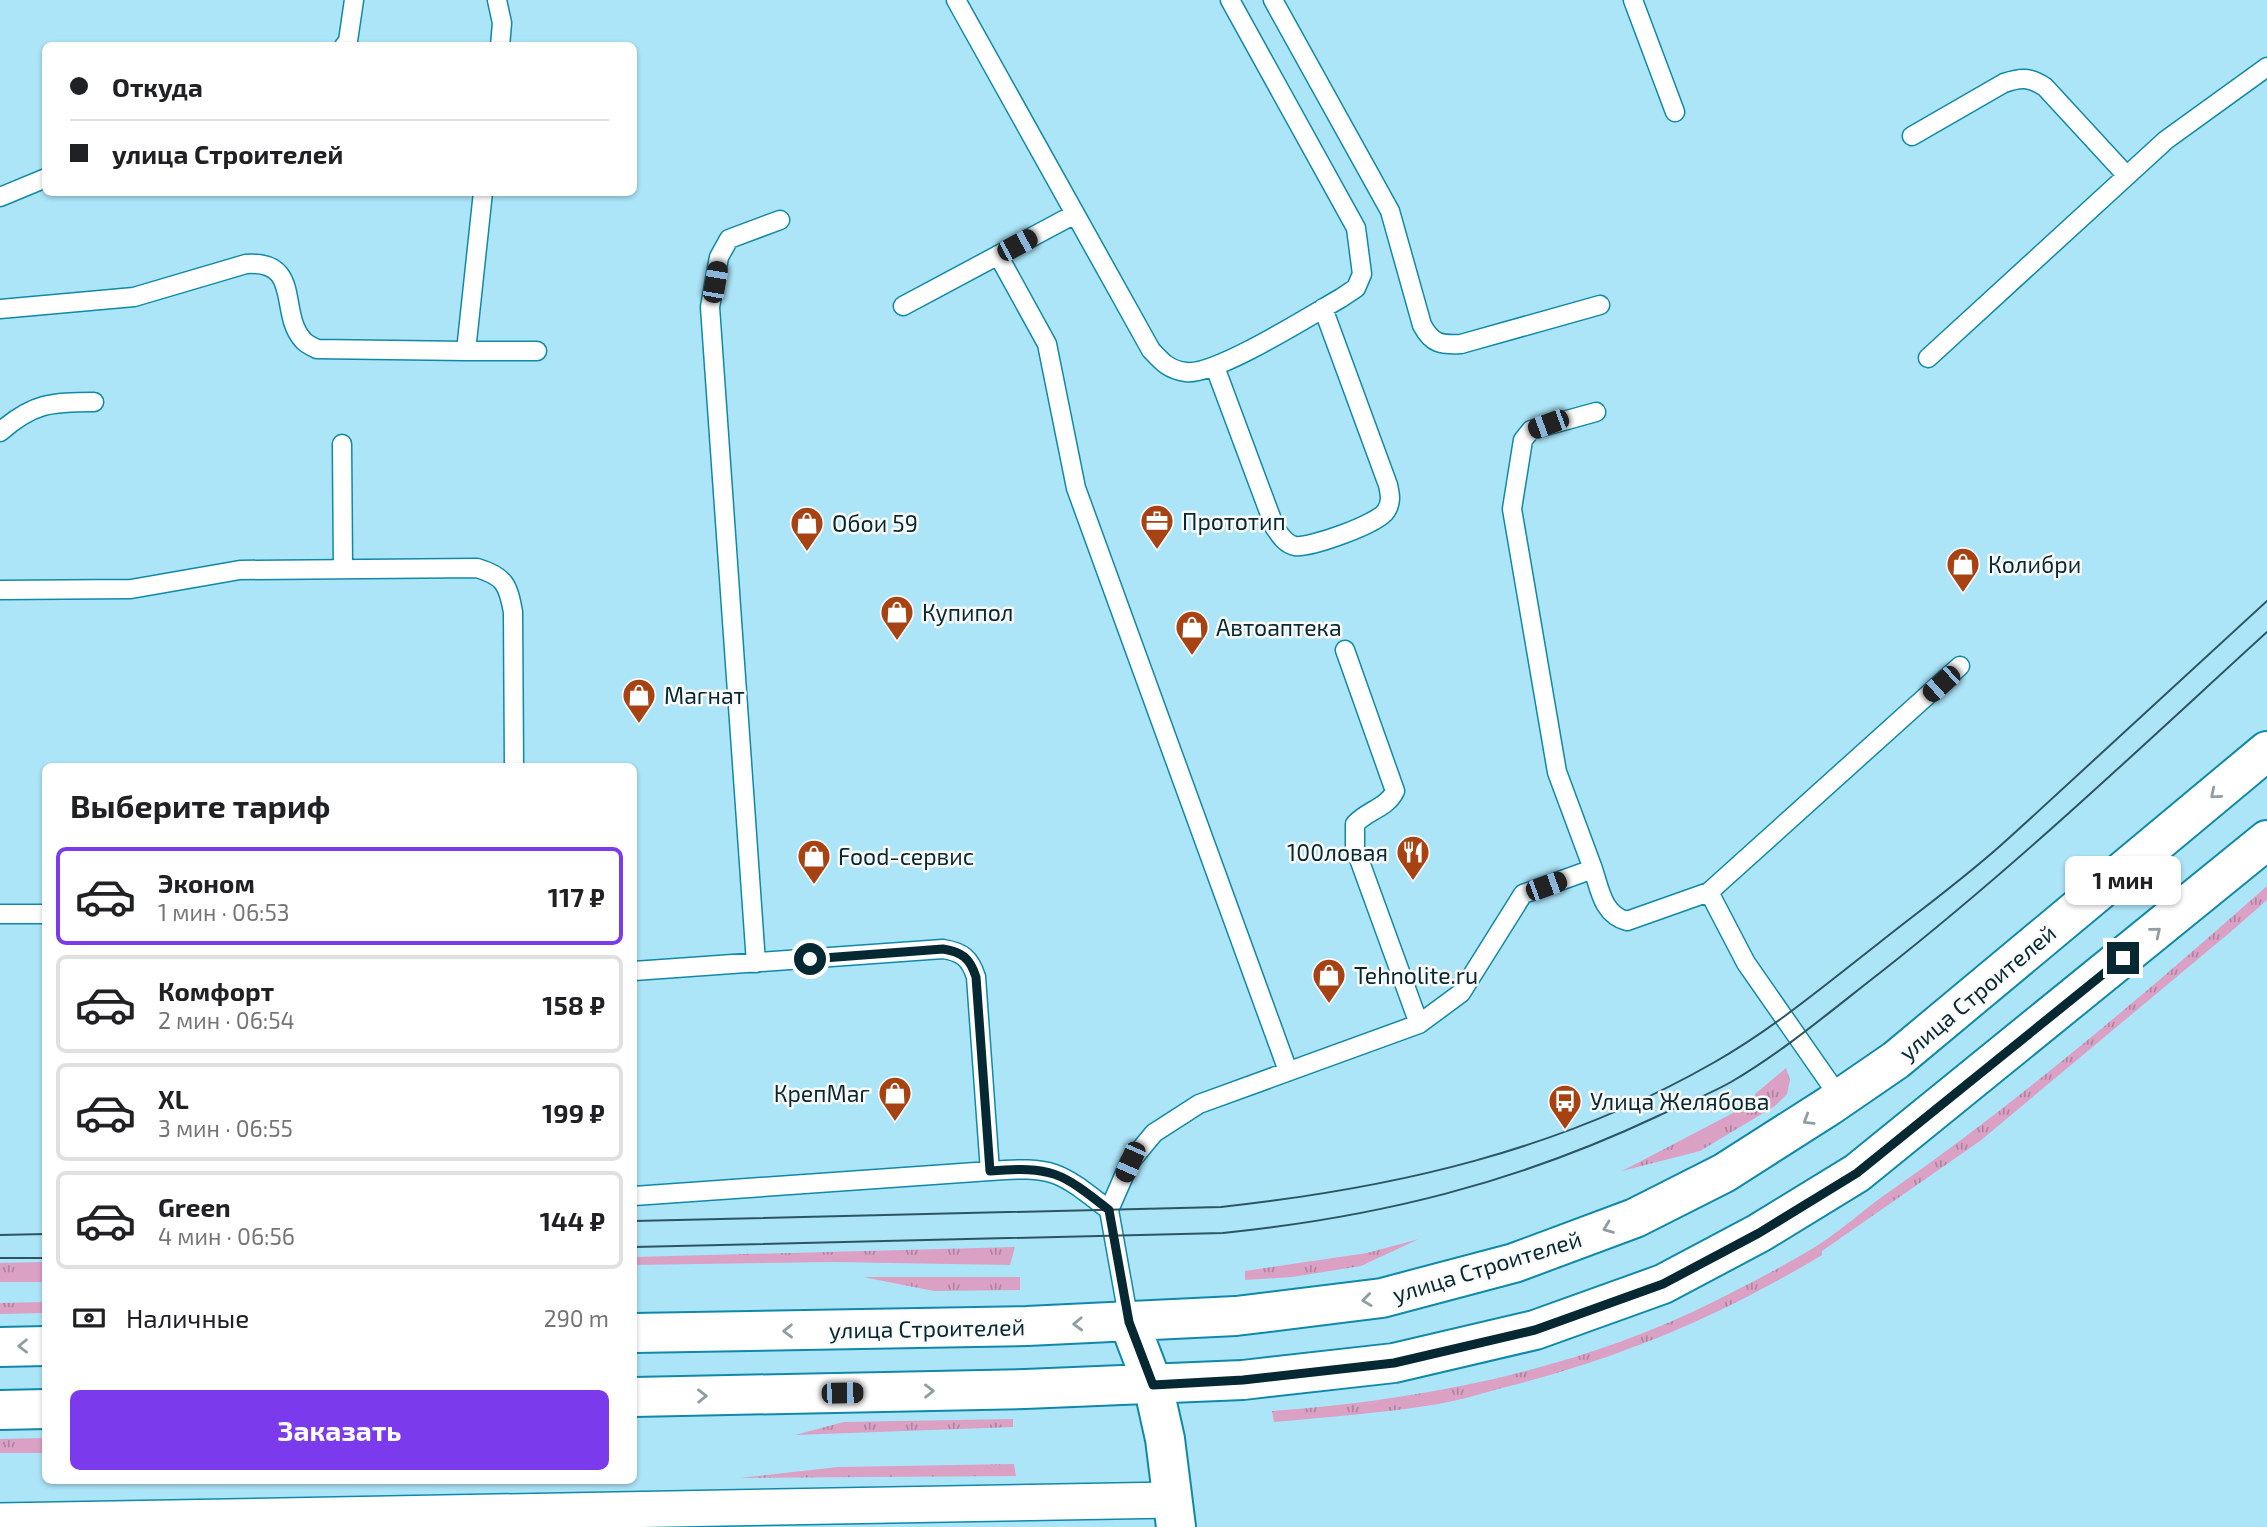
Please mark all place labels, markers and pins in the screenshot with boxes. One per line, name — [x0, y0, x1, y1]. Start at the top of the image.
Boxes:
office icon: Прототип — [1138, 502, 1176, 551]
shop icon: Обои 59 — [788, 504, 826, 553]
place label: Прототип — [1182, 507, 1286, 535]
place label: Обои 59 — [832, 509, 918, 537]
shop icon: Колибри — [1944, 545, 1982, 594]
place label: Колибри — [1988, 550, 2081, 578]
shop icon: Купипол — [878, 593, 916, 642]
place label: Купипол — [922, 598, 1014, 627]
shop icon: Автоаптека — [1173, 608, 1211, 657]
place label: Автоаптека — [1216, 613, 1342, 641]
shop icon: Магнат — [620, 676, 658, 725]
place label: Магнат — [664, 681, 745, 709]
restaurant icon: 100ловая — [1394, 833, 1432, 882]
shop icon: Food-сервис — [795, 837, 833, 886]
place label: 100ловая — [1287, 838, 1388, 866]
place label: Food-сервис — [838, 842, 974, 870]
shop icon: Tehnolite.ru — [1310, 956, 1348, 1005]
place label: Tehnolite.ru — [1354, 961, 1478, 989]
shop icon: КрепМаг — [876, 1074, 914, 1123]
place label: КрепМаг — [774, 1079, 870, 1107]
bus stop icon: Улица Желябова — [1546, 1082, 1584, 1131]
place label: Улица Желябова — [1590, 1087, 1770, 1115]

